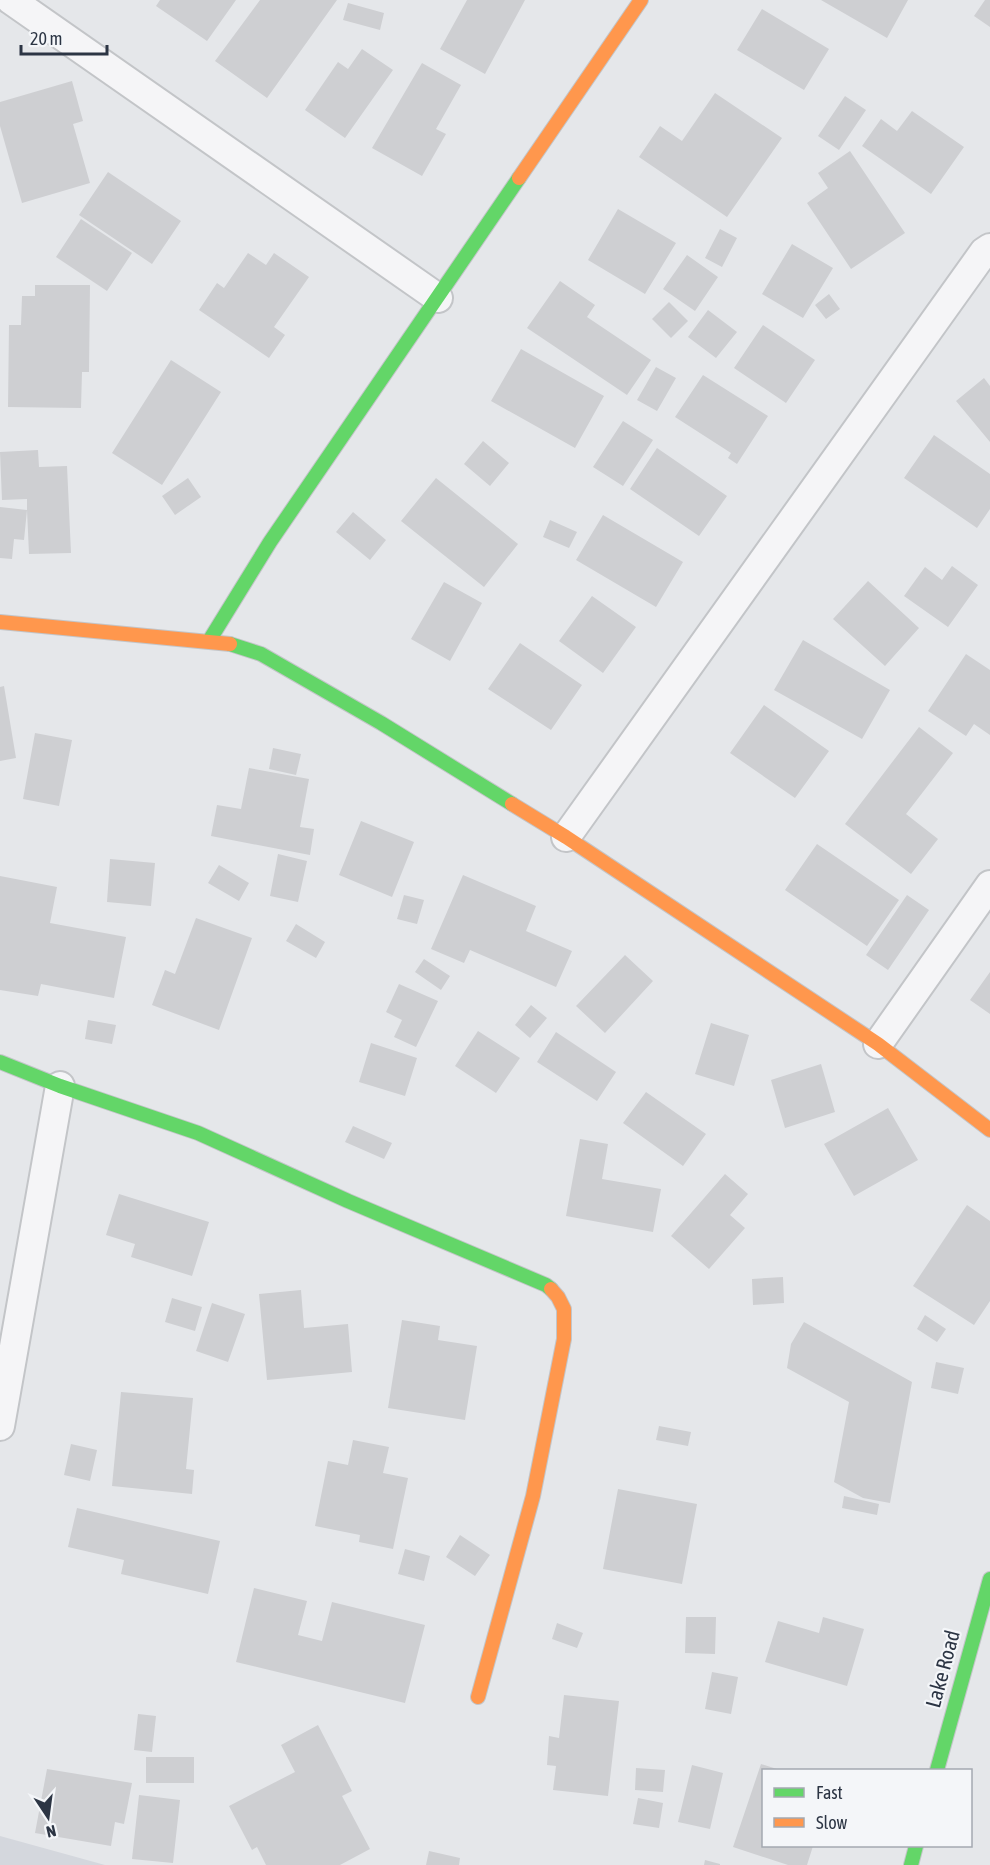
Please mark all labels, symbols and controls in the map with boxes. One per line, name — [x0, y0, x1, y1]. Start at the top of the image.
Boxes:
scale bar — [21, 18, 106, 56]
text: 20 m — [30, 28, 62, 49]
street label: Lake Road — [920, 1627, 964, 1710]
legend — [762, 1769, 972, 1847]
text: Fast — [816, 1782, 843, 1803]
north arrow — [18, 1787, 78, 1847]
text: Slow — [816, 1812, 847, 1833]
text: N — [45, 1822, 58, 1841]

